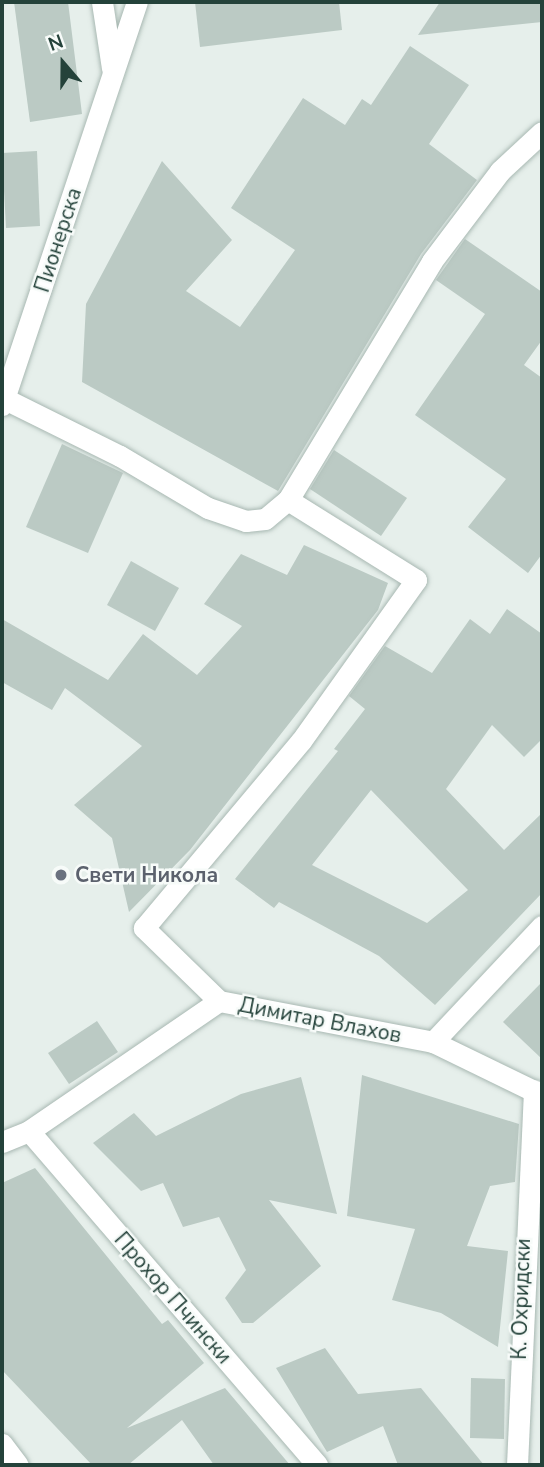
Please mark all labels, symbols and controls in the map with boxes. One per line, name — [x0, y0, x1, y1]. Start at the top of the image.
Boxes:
north arrow — [28, 28, 98, 98]
text: N — [45, 29, 67, 58]
street label: Пионерска — [29, 185, 87, 295]
place label: Свети Никола — [75, 862, 218, 888]
marker: Свети Никола — [53, 867, 69, 883]
street label: Димитар Влахов — [237, 992, 403, 1048]
street label: Прохор Пчински — [109, 1227, 237, 1369]
street label: К. Охридски — [506, 1238, 536, 1360]

